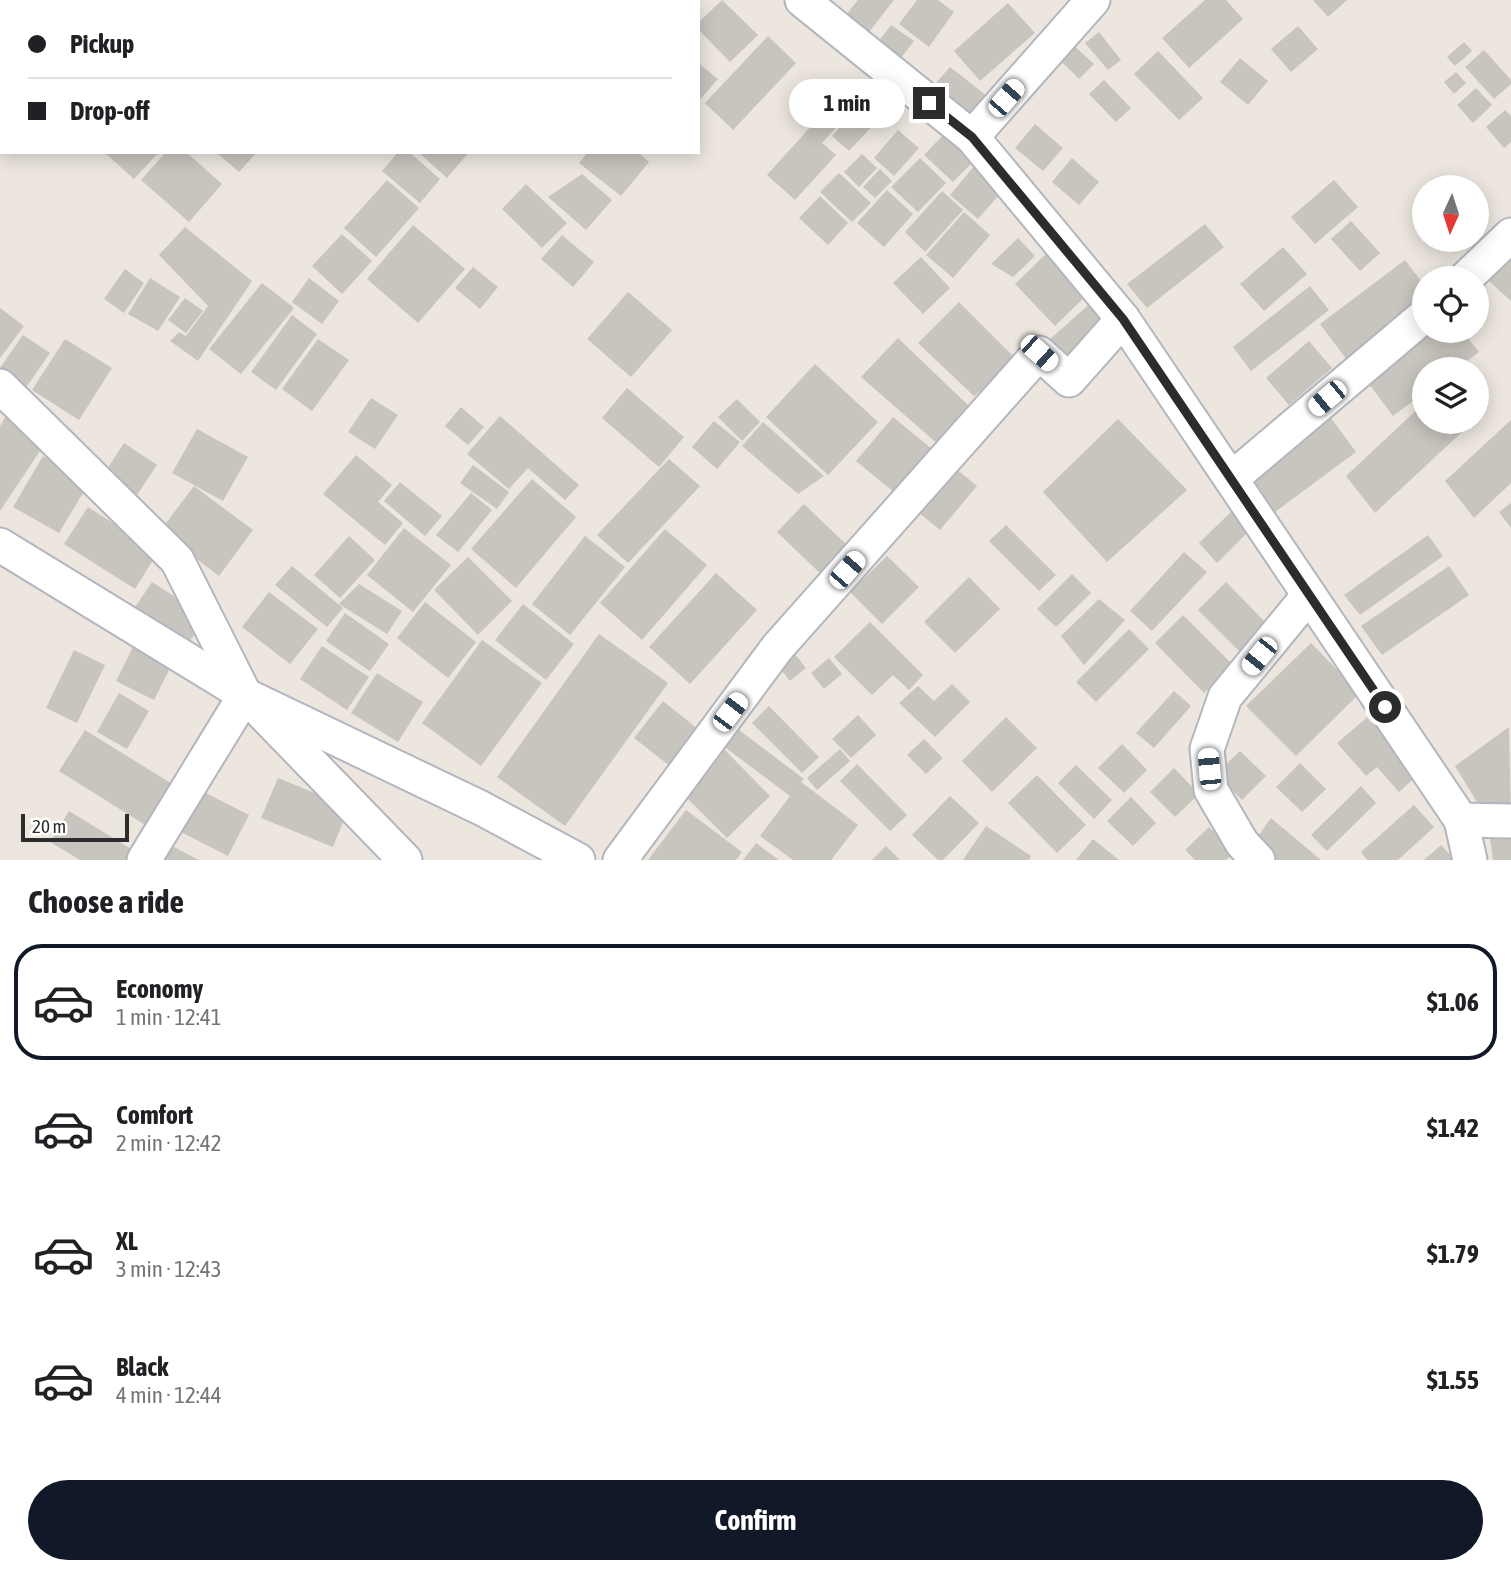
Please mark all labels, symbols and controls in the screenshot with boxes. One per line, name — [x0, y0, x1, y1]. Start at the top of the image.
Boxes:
text: Pickup — [70, 29, 134, 59]
car — [985, 75, 1028, 121]
callout: 1 min — [789, 78, 904, 128]
route end — [913, 87, 945, 119]
text: 1 min — [824, 90, 870, 116]
text: Drop-off — [70, 96, 150, 126]
north arrow — [1412, 175, 1489, 252]
map controls — [1412, 175, 1489, 434]
button: locate — [1412, 266, 1489, 343]
car — [1017, 331, 1062, 375]
button: layers — [1412, 357, 1489, 434]
car — [1305, 376, 1350, 420]
car — [826, 547, 869, 593]
car — [1238, 633, 1281, 679]
car — [709, 689, 752, 735]
route start — [1369, 691, 1401, 723]
car — [1197, 747, 1222, 791]
scale bar — [21, 811, 130, 843]
text: 20 m — [32, 815, 66, 837]
text: Choose a ride — [28, 883, 184, 920]
icon: car — [32, 971, 95, 1034]
text: Economy — [116, 974, 203, 1004]
text: $1.06 — [1427, 987, 1479, 1017]
text: 1 min · 12:41 — [116, 1004, 222, 1030]
icon: car — [32, 1097, 95, 1160]
text: Comfort — [116, 1100, 193, 1130]
text: $1.42 — [1427, 1113, 1479, 1143]
text: 2 min · 12:42 — [116, 1130, 222, 1156]
icon: car — [32, 1223, 95, 1286]
text: XL — [116, 1226, 138, 1256]
text: $1.79 — [1427, 1239, 1479, 1269]
text: 3 min · 12:43 — [116, 1256, 222, 1282]
icon: car — [32, 1349, 95, 1412]
text: Black — [116, 1352, 168, 1382]
text: $1.55 — [1427, 1365, 1479, 1395]
text: 4 min · 12:44 — [116, 1382, 222, 1408]
button: Confirm — [28, 1480, 1483, 1560]

